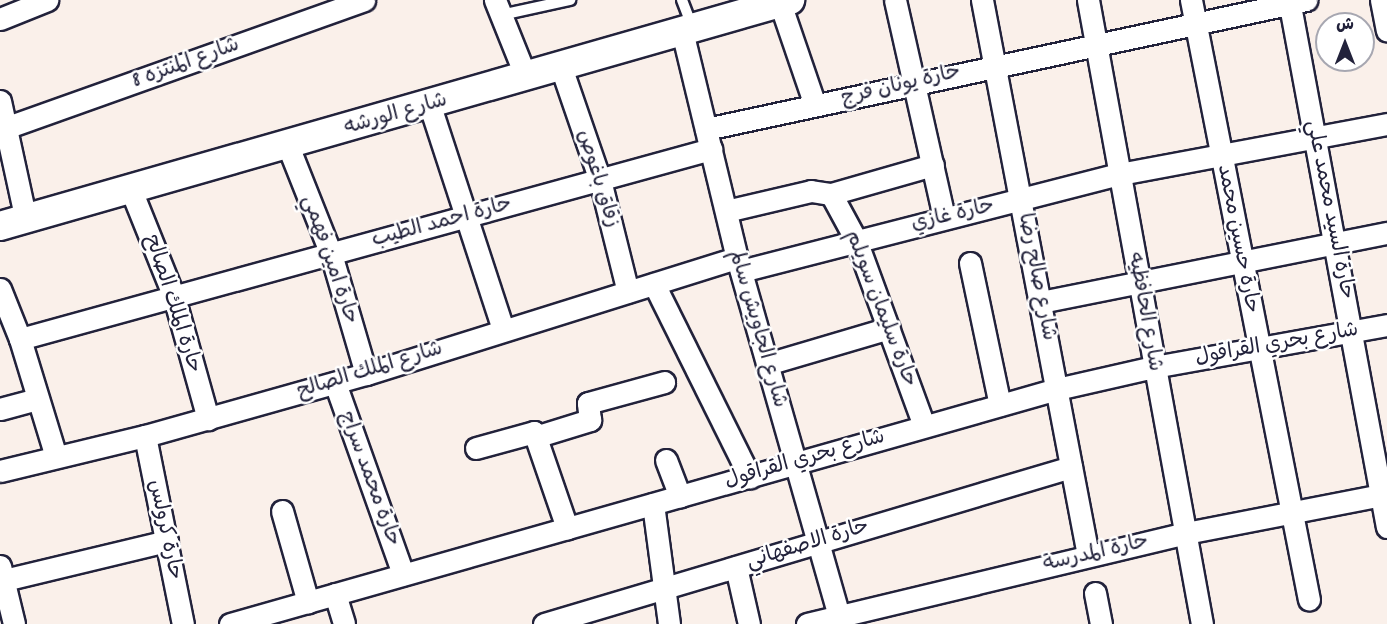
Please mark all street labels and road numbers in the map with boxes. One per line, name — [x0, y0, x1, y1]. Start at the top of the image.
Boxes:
street label: شارع المنتزه 8 — [129, 33, 243, 95]
street label: حارة يونان فرج — [839, 60, 963, 112]
street label: شارع الورشه — [342, 88, 450, 142]
street label: حارة السيد محمد علي — [1299, 118, 1359, 302]
street label: زقاق باغوص — [570, 127, 624, 231]
street label: حارة حسين محمد — [1210, 163, 1264, 315]
street label: حارة امين فهمي — [295, 192, 363, 328]
street label: حارة احمد الطيب — [369, 192, 515, 254]
street label: حارة غازي — [909, 194, 997, 238]
street label: شارع صالح رضا — [1011, 211, 1061, 343]
street label: حارة سليمان سويلم — [839, 227, 921, 391]
street label: حارة الملك الصالح — [138, 232, 206, 376]
street label: شارع الجاويش سالم — [722, 247, 792, 411]
street label: شارع الحافظيه — [1121, 250, 1167, 374]
street label: شارع بحري القراقول — [1193, 318, 1361, 372]
street label: شارع الملك الصالح — [294, 337, 446, 405]
street label: حارة محمد سراج — [333, 408, 405, 550]
street label: شارع بحري القراقول — [722, 425, 888, 495]
street label: حارة كرولس — [141, 478, 187, 582]
street label: حارة الاصفهاني — [744, 514, 872, 576]
street label: حارة المدرسة — [1041, 530, 1151, 578]

